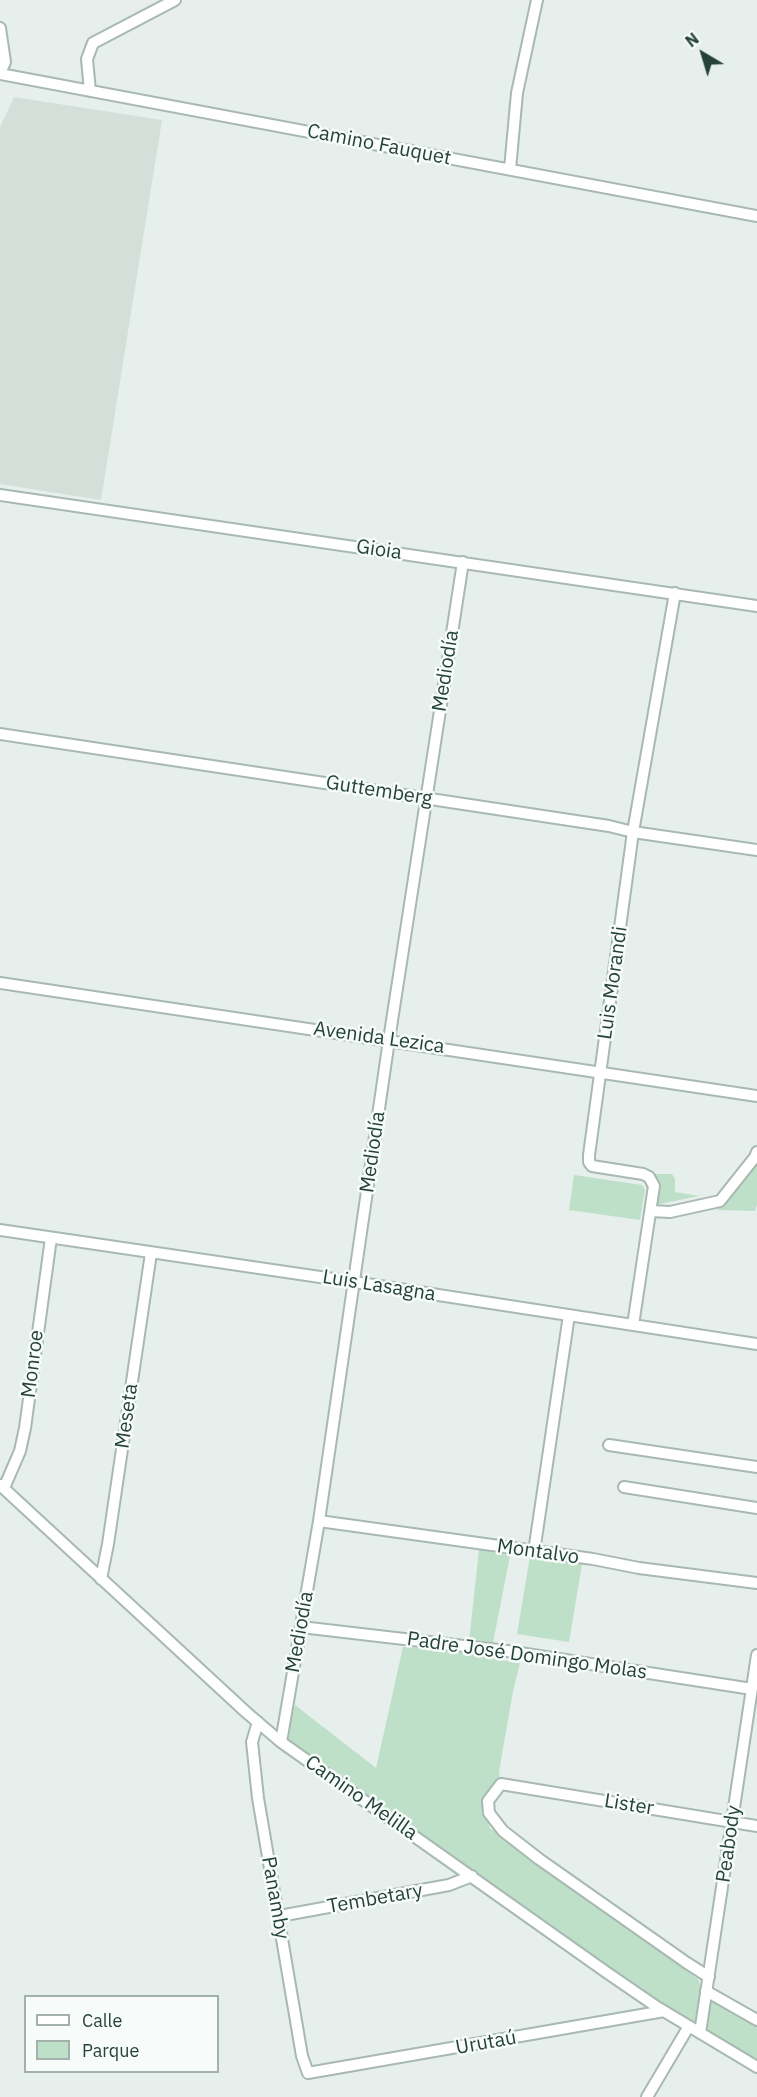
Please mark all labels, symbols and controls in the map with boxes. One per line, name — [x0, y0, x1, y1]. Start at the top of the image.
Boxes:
north arrow — [673, 24, 733, 84]
text: N — [681, 28, 703, 51]
street label: Camino Fauquet — [305, 119, 453, 171]
street label: Gioia — [355, 535, 403, 565]
street label: Mediodía — [428, 628, 464, 714]
street label: Guttemberg — [324, 771, 434, 811]
street label: Luis Morandi — [593, 925, 633, 1041]
street label: Avenida Lezica — [312, 1017, 446, 1059]
street label: Mediodía — [355, 1110, 391, 1194]
street label: Luis Lasagna — [321, 1265, 437, 1307]
street label: Monroe — [17, 1329, 49, 1399]
street label: Meseta — [111, 1382, 143, 1450]
street label: Montalvo — [495, 1534, 581, 1570]
street label: Mediodía — [281, 1589, 319, 1675]
street label: Padre José Domingo Molas — [405, 1627, 649, 1685]
street label: Camino Melilla — [300, 1750, 422, 1846]
street label: Lister — [602, 1789, 656, 1821]
street label: Peabody — [712, 1804, 746, 1884]
street label: Panamby — [256, 1855, 294, 1941]
street label: Tembetary — [325, 1879, 425, 1919]
legend — [24, 1995, 219, 2073]
text: Calle — [82, 2009, 122, 2032]
street label: Urutaú — [454, 2026, 518, 2060]
text: Parque — [82, 2039, 139, 2062]

